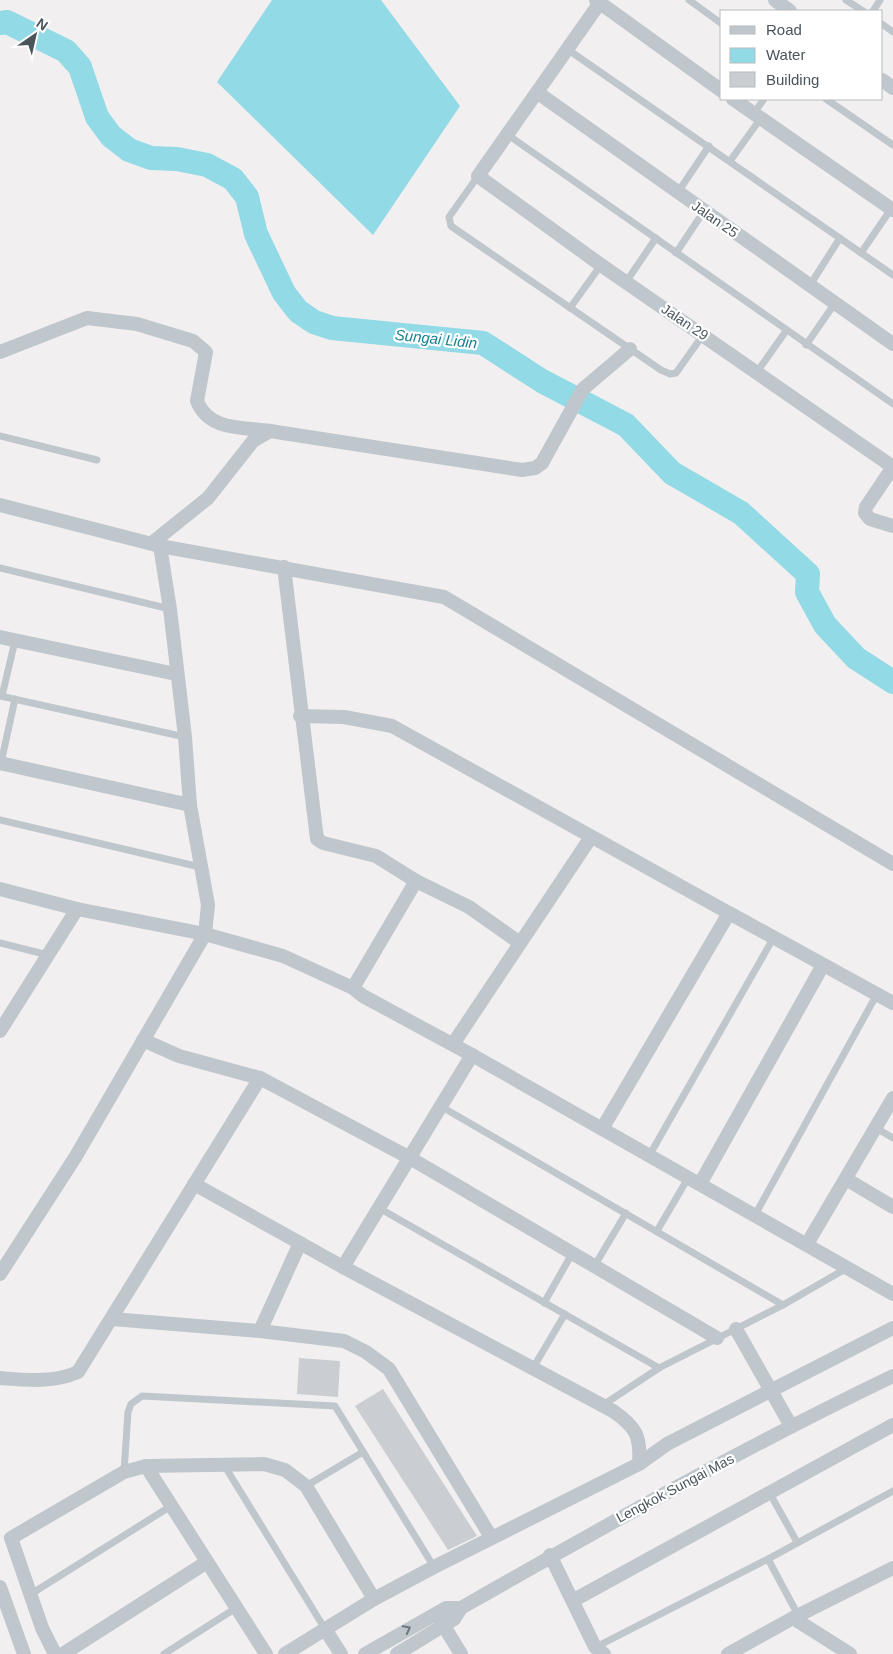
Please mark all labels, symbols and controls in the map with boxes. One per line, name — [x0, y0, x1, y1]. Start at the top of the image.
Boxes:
north arrow — [10, 10, 60, 60]
legend — [720, 10, 883, 100]
text: N — [34, 15, 51, 34]
text: Road — [766, 21, 802, 38]
text: Water — [766, 46, 805, 63]
text: Building — [766, 71, 819, 88]
street label: Jalan 25 — [689, 197, 741, 241]
street label: Jalan 29 — [659, 301, 712, 344]
water label: Sungai Lidin — [394, 326, 478, 351]
street label: Lengkok Sungai Mas — [614, 1450, 736, 1526]
one-way arrow — [402, 1625, 411, 1635]

